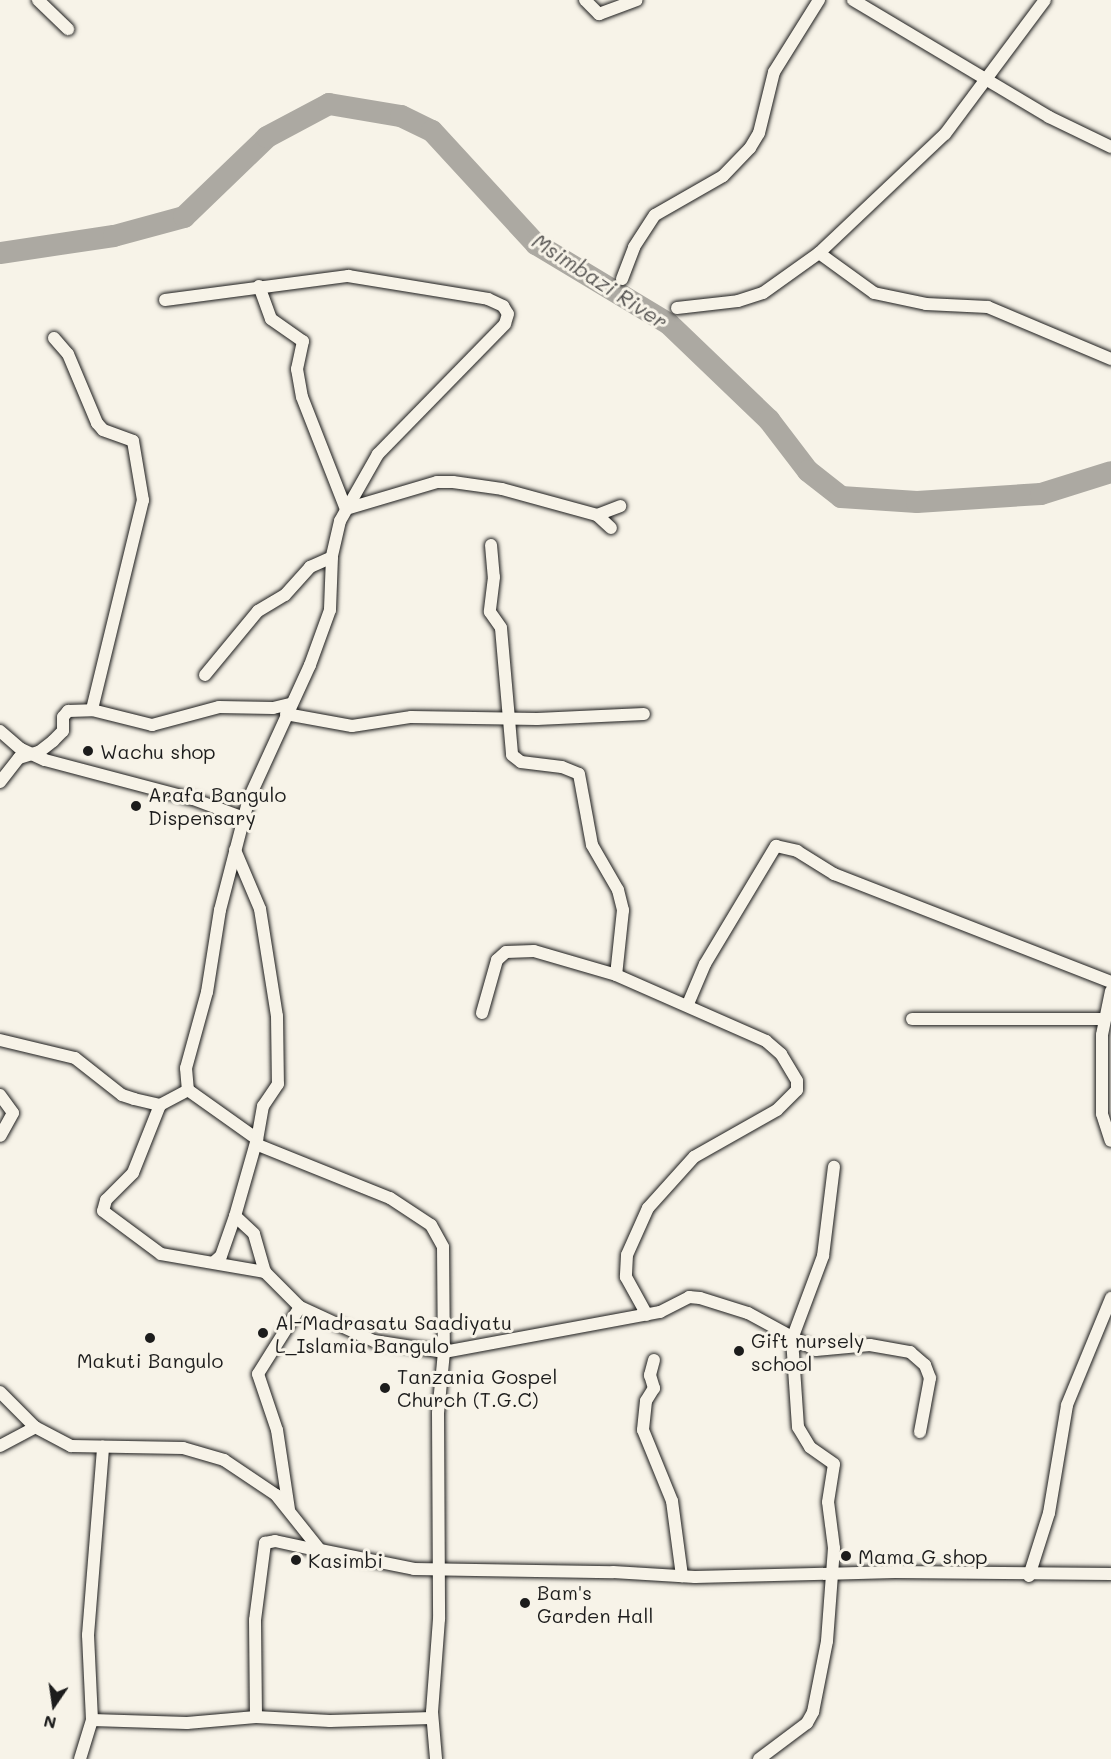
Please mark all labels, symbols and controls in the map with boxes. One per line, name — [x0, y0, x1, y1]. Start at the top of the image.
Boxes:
water label: Msimbazi River — [528, 228, 672, 334]
place label: Wachu shop — [100, 739, 216, 763]
marker: Wachu shop — [81, 744, 95, 758]
place label: Arafa Bangulo Dispensary — [148, 783, 286, 830]
marker: Arafa Bangulo Dispensary — [129, 799, 143, 813]
place label: Al-Madrasatu Saadiyatu L_Islamia Bangulo — [275, 1310, 512, 1357]
marker: Al-Madrasatu Saadiyatu L_Islamia Bangulo — [256, 1326, 270, 1340]
place label: Gift nursely school — [751, 1328, 865, 1375]
marker: Makuti Bangulo — [143, 1331, 157, 1345]
marker: Gift nursely school — [732, 1344, 746, 1358]
place label: Makuti Bangulo — [77, 1348, 223, 1372]
place label: Tanzania Gospel Church (T.G.C) — [397, 1364, 557, 1411]
marker: Tanzania Gospel Church (T.G.C) — [378, 1381, 392, 1395]
place label: Mama G shop — [858, 1544, 988, 1568]
place label: Kasimbi — [308, 1548, 383, 1572]
marker: Mama G shop — [839, 1549, 853, 1563]
marker: Kasimbi — [289, 1553, 303, 1567]
place label: Bam's Garden Hall — [537, 1580, 654, 1627]
marker: Bam's Garden Hall — [518, 1596, 532, 1610]
north arrow — [24, 1675, 84, 1735]
text: N — [42, 1711, 58, 1735]

